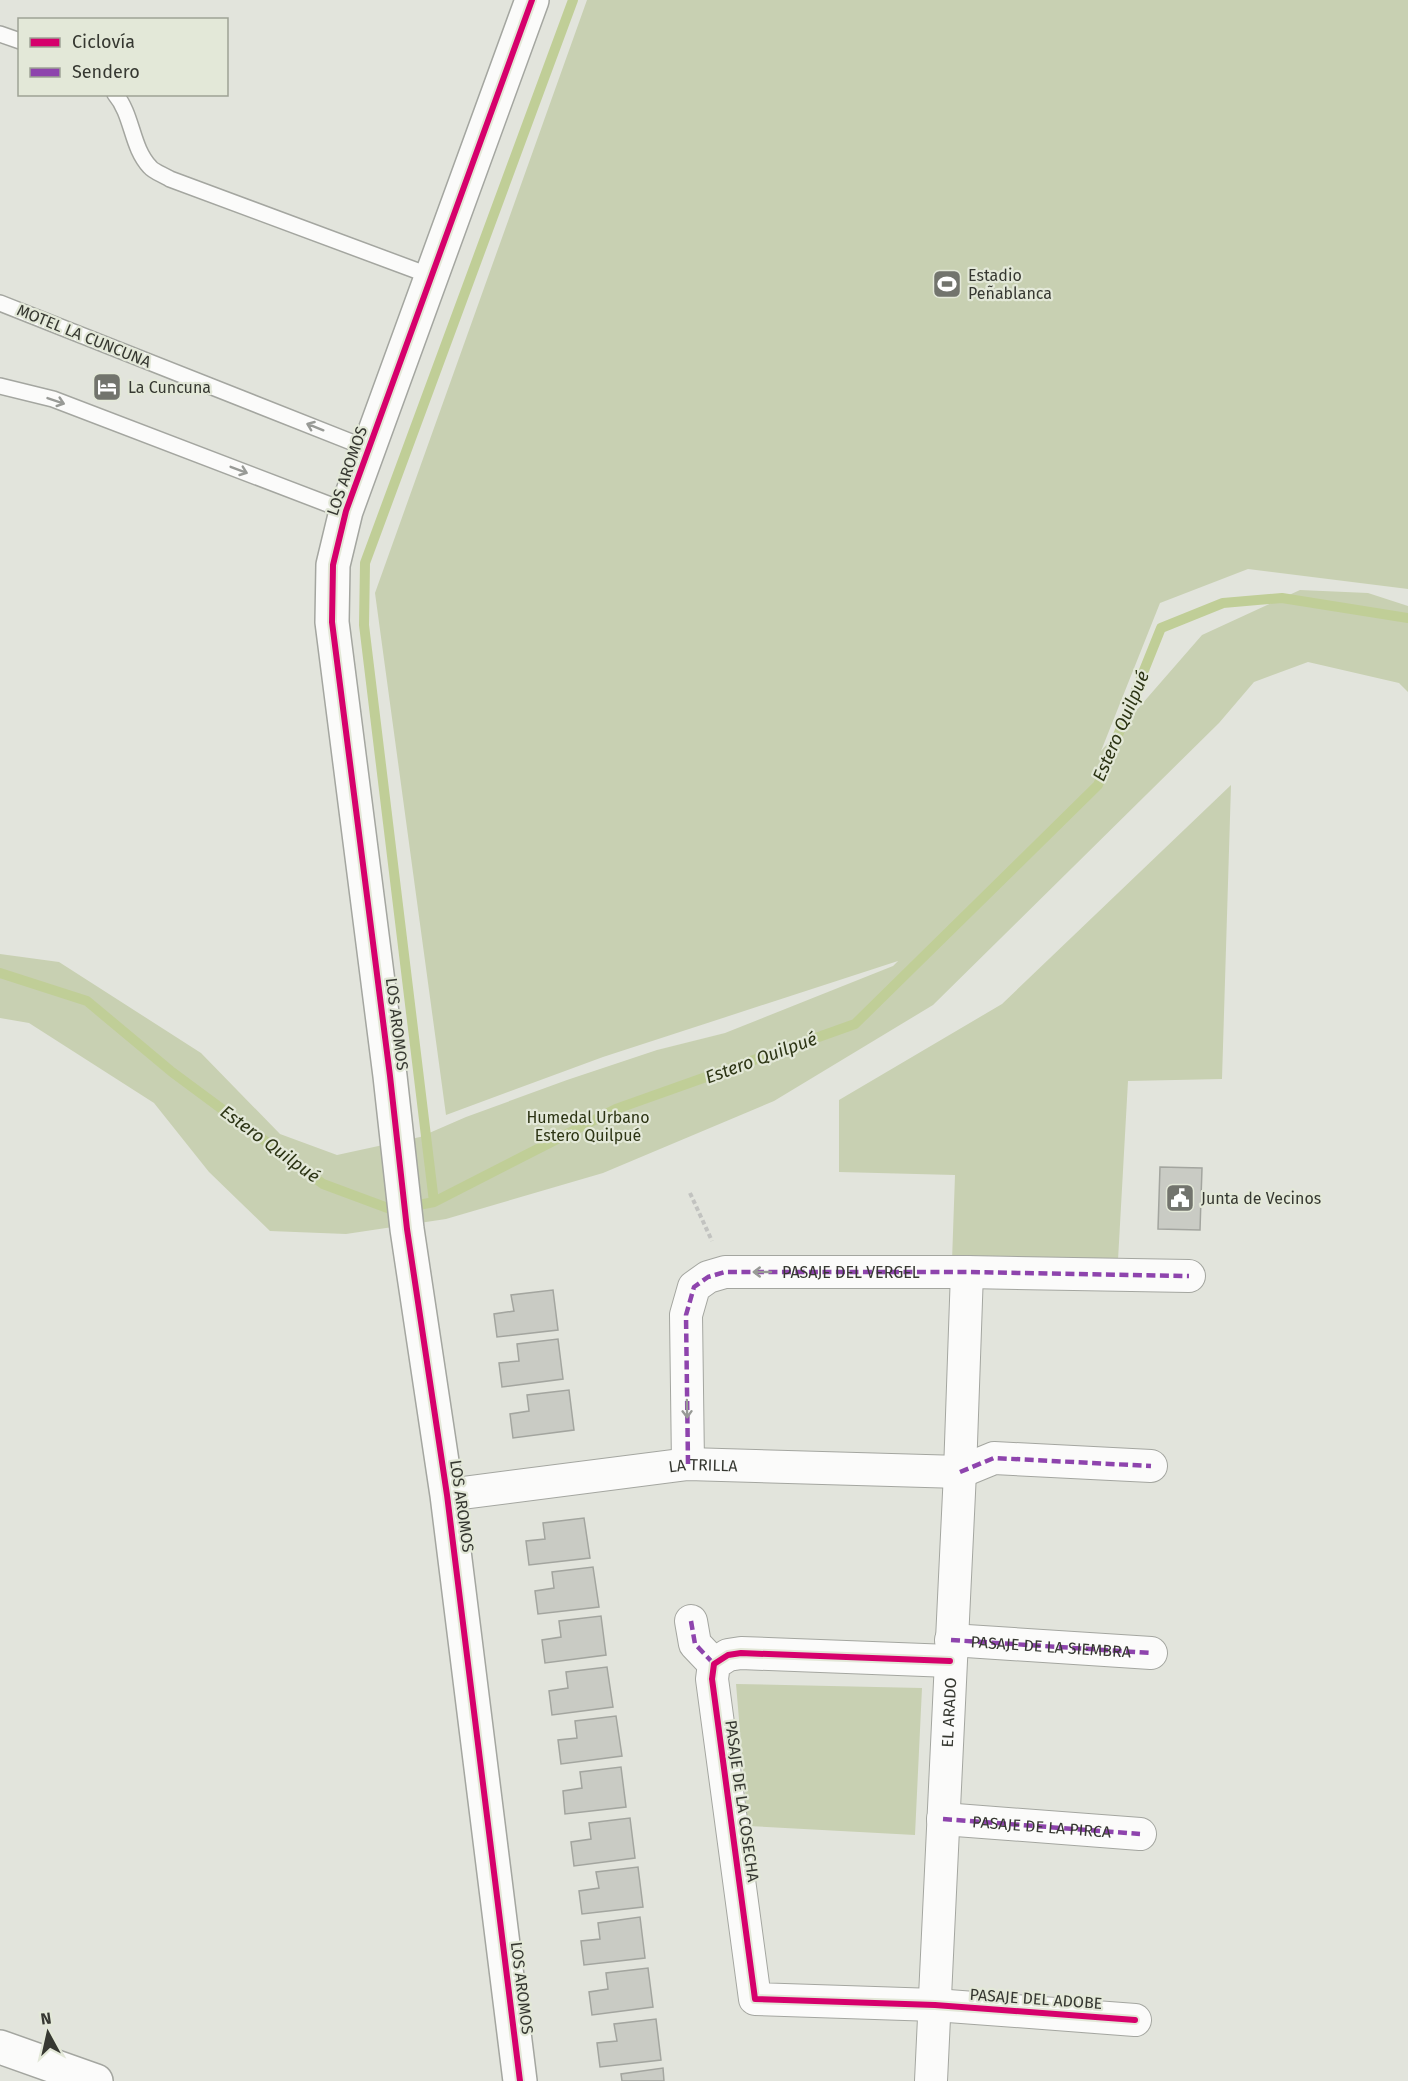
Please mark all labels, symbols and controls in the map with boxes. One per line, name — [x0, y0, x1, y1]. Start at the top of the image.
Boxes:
legend — [18, 18, 228, 96]
text: Ciclovía — [72, 31, 135, 53]
text: Sendero — [72, 61, 140, 83]
place label: Estadio Peñablanca — [968, 266, 1052, 303]
sports icon: Estadio Peñablanca — [931, 268, 963, 300]
street label: MOTEL LA CUNCUNA — [14, 300, 155, 372]
hotel icon: La Cuncuna — [91, 371, 123, 403]
place label: La Cuncuna — [128, 378, 211, 397]
one-way arrow — [46, 396, 65, 407]
one-way arrow — [306, 421, 324, 432]
street label: LOS AROMOS — [323, 424, 371, 518]
one-way arrow — [229, 465, 248, 476]
water label: Estero Quilpué — [1088, 668, 1154, 784]
street label: LOS AROMOS — [382, 977, 412, 1072]
water label: Estero Quilpué — [702, 1028, 820, 1088]
water label: Estero Quilpué — [216, 1101, 324, 1187]
park label: Humedal Urbano Estero Quilpué — [526, 1108, 650, 1145]
public building icon: Junta de Vecinos — [1164, 1182, 1196, 1214]
place label: Junta de Vecinos — [1201, 1189, 1321, 1208]
street label: PASAJE DEL VERGEL — [782, 1263, 920, 1282]
one-way arrow — [752, 1266, 772, 1278]
one-way arrow — [681, 1399, 693, 1419]
street label: LA TRILLA — [667, 1454, 739, 1476]
street label: LOS AROMOS — [446, 1459, 478, 1554]
street label: PASAJE DE LA SIEMBRA — [970, 1632, 1132, 1661]
street label: EL ARADO — [937, 1677, 960, 1748]
street label: PASAJE DE LA COSECHA — [721, 1719, 763, 1884]
street label: PASAJE DE LA PIRCA — [972, 1812, 1113, 1841]
street label: LOS AROMOS — [507, 1941, 537, 2036]
street label: PASAJE DEL ADOBE — [969, 1985, 1103, 2013]
north arrow — [18, 2003, 78, 2063]
text: N — [39, 2008, 53, 2029]

